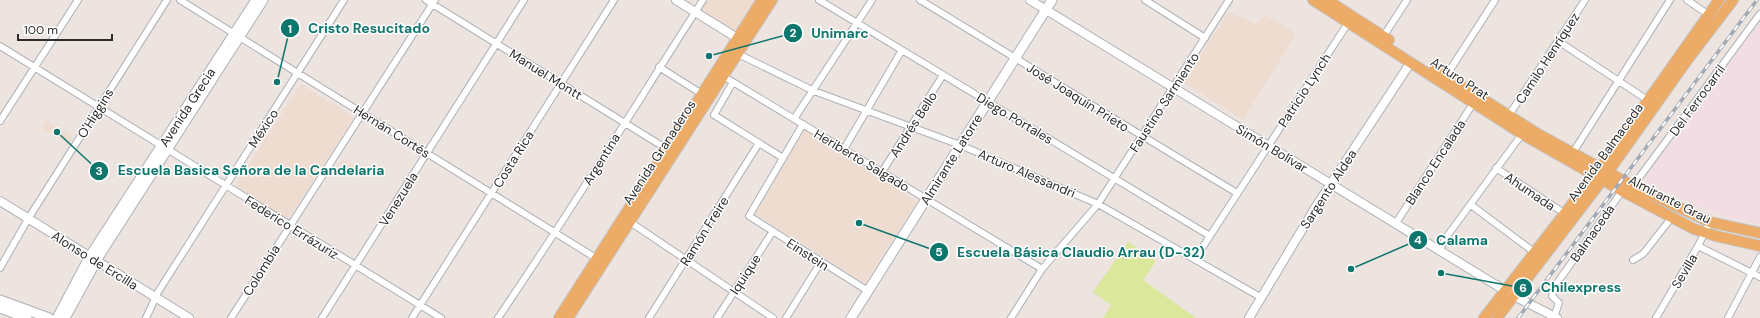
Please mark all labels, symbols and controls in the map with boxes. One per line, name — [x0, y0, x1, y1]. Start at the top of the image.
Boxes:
street label: Camilo Henríquez — [1512, 9, 1583, 107]
callout: Cristo Resucitado — [280, 15, 438, 41]
scale bar — [18, 16, 112, 42]
text: Cristo Resucitado — [308, 19, 430, 37]
callout: Unimarc — [783, 20, 876, 46]
text: 1 — [288, 21, 292, 37]
text: 100 m — [24, 22, 58, 38]
text: Unimarc — [811, 24, 869, 42]
text: 2 — [790, 25, 797, 41]
street label: Manuel Montt — [506, 45, 585, 104]
street label: Faustino Sarmiento — [1126, 49, 1203, 155]
street label: Patricio Lynch — [1274, 50, 1335, 130]
street label: Arturo Prat — [1427, 53, 1492, 104]
street label: José Joaquín Prieto — [1023, 59, 1132, 136]
street label: Del Ferrocarril — [1666, 61, 1729, 139]
street label: Avenida Grecia — [156, 65, 219, 150]
street label: O'Higgins — [73, 85, 117, 141]
street label: Andrés Bello — [886, 88, 941, 160]
street label: Diego Portales — [973, 89, 1056, 148]
street label: Avenida Granaderos — [619, 97, 700, 208]
street label: Avenida Balmaceda — [1564, 100, 1647, 205]
street label: Hernán Cortés — [350, 101, 433, 162]
street label: México — [245, 105, 282, 151]
street label: Almirante Latorre — [917, 110, 986, 208]
street label: Blanco Encalada — [1401, 116, 1469, 208]
street label: Simón Bolívar — [1233, 120, 1311, 177]
street label: Heriberto Salgado — [811, 125, 913, 196]
street label: Costa Rica — [489, 128, 538, 191]
street label: Argentina — [579, 130, 624, 188]
street label: Arturo Alessandri — [975, 145, 1078, 202]
street label: Sargento Aldea — [1296, 146, 1360, 232]
callout: Escuela Basica Señora de la Candelaria — [89, 158, 392, 184]
text: Escuela Basica Señora de la Candelaria — [118, 161, 384, 179]
text: 3 — [95, 163, 103, 179]
street label: Ahumada — [1501, 168, 1558, 215]
street label: Venezuela — [375, 169, 422, 230]
street label: Almirante Grau — [1626, 171, 1714, 228]
street label: Federico Errázuriz — [242, 192, 342, 263]
street label: Ramón Freire — [676, 193, 733, 269]
street label: Balmaceda — [1566, 201, 1618, 265]
street label: Alonso de Ercilla — [48, 227, 141, 294]
callout: Calama — [1408, 227, 1496, 253]
text: Calama — [1436, 231, 1488, 249]
text: 4 — [1414, 232, 1422, 248]
street label: Einstein — [783, 234, 832, 274]
callout: Escuela Básica Claudio Arrau (D-32) — [929, 239, 1213, 265]
street label: Colombia — [239, 241, 284, 299]
text: Escuela Básica Claudio Arrau (D-32) — [957, 243, 1205, 261]
text: 5 — [935, 244, 943, 260]
street label: Iquique — [726, 251, 765, 298]
street label: Sevilla — [1667, 251, 1701, 292]
callout: Chilexpress — [1513, 275, 1629, 301]
text: Chilexpress — [1541, 278, 1621, 296]
text: 6 — [1519, 280, 1527, 296]

